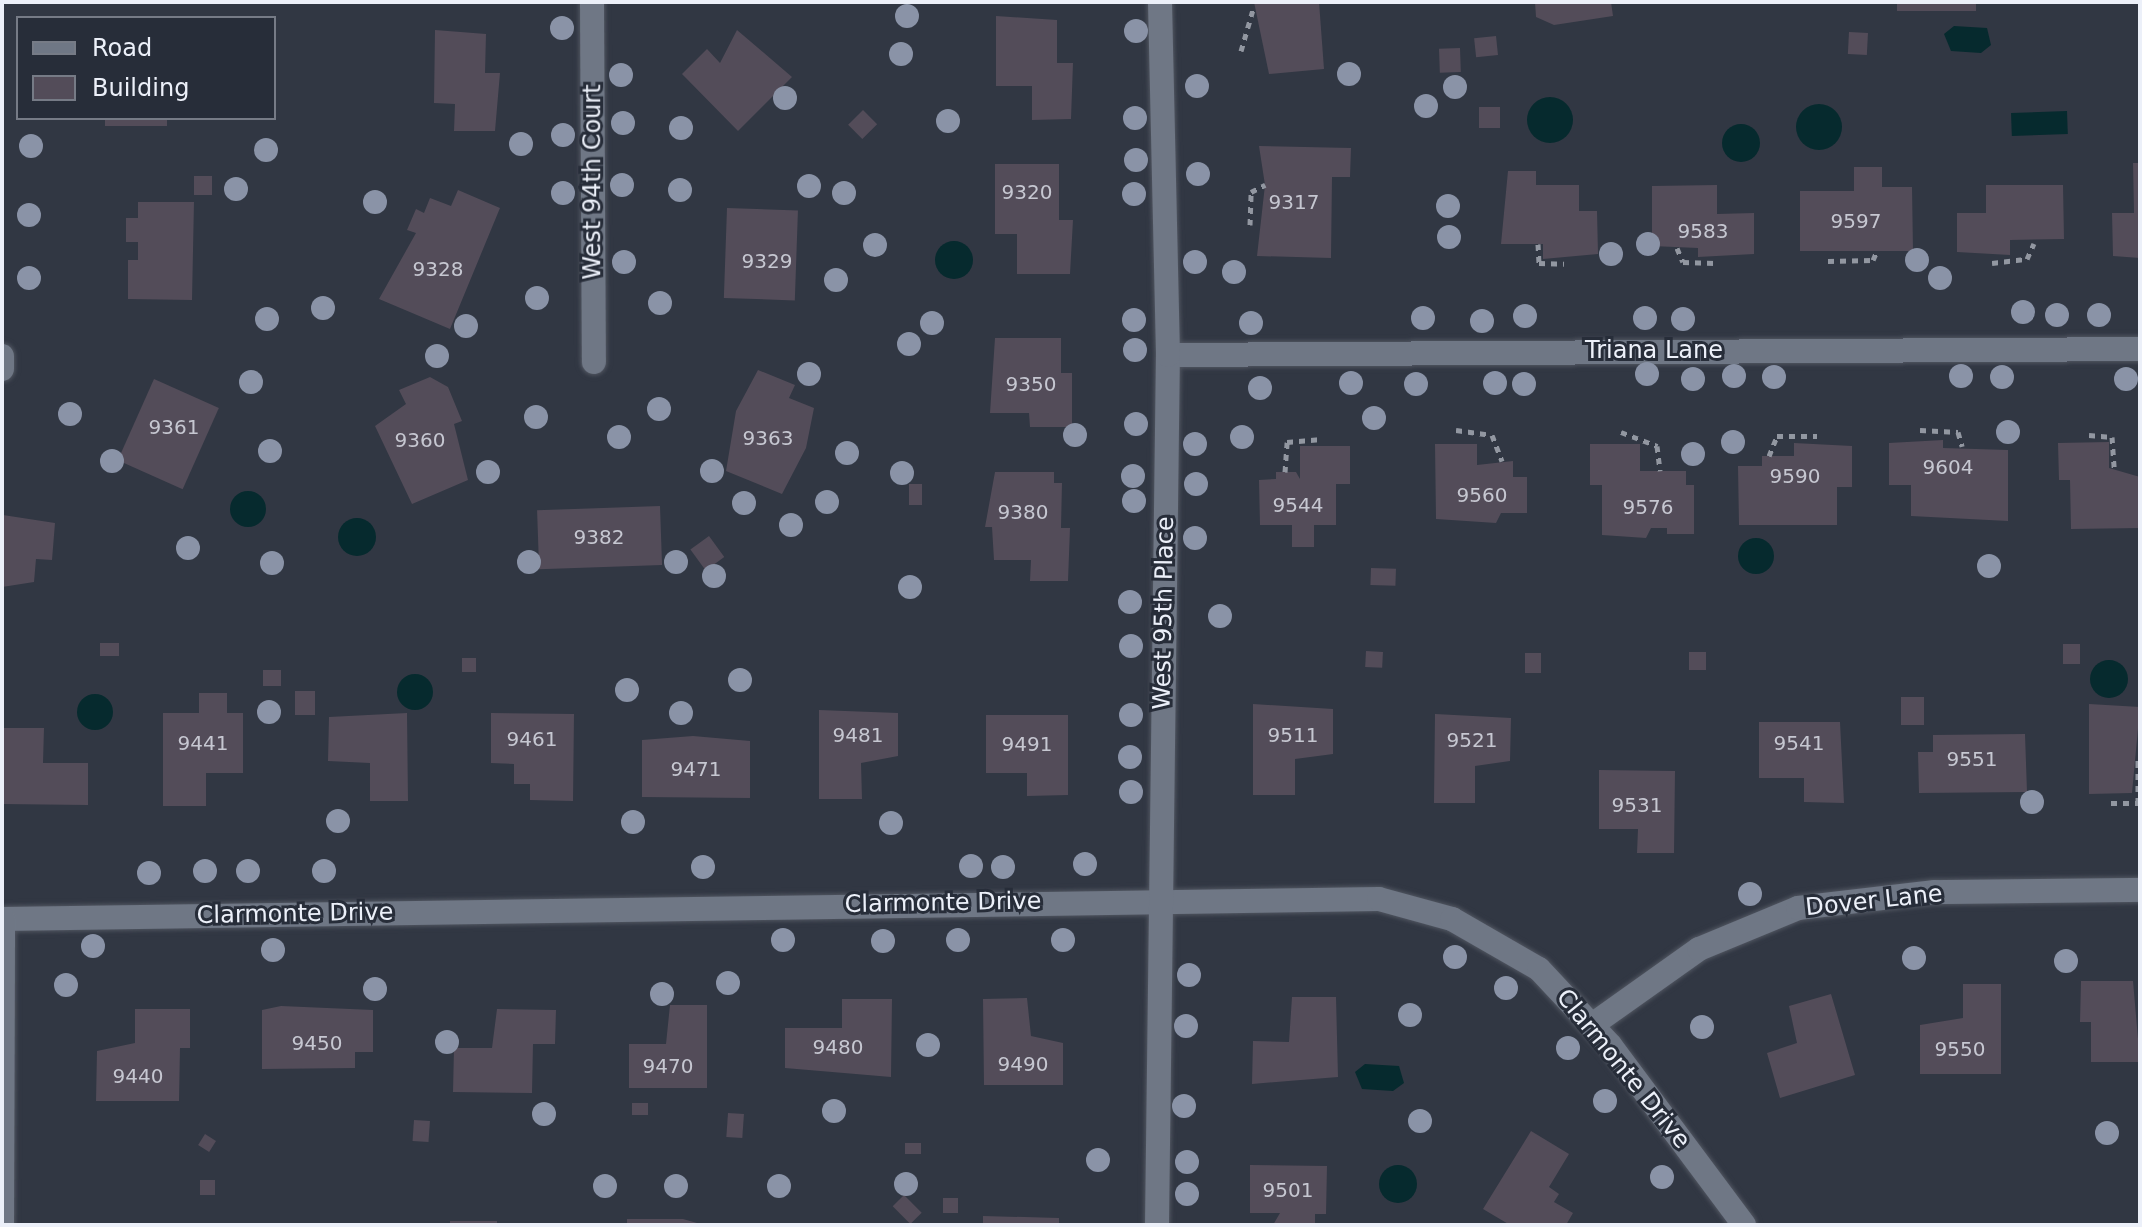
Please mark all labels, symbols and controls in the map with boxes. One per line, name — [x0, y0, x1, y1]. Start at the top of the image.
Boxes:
legend — [16, 16, 276, 120]
text: Road — [92, 34, 152, 62]
text: Building — [92, 74, 189, 102]
street label: West 94th Court — [579, 84, 607, 280]
house number: 9320 — [1002, 180, 1052, 204]
house number: 9317 — [1269, 190, 1319, 214]
house number: 9597 — [1831, 209, 1881, 233]
house number: 9583 — [1678, 219, 1728, 243]
house number: 9329 — [742, 249, 792, 273]
house number: 9328 — [413, 257, 463, 281]
street label: Triana Lane — [1585, 337, 1723, 365]
house number: 9350 — [1006, 372, 1056, 396]
house number: 9361 — [149, 415, 199, 439]
house number: 9363 — [743, 426, 793, 450]
house number: 9360 — [395, 428, 445, 452]
house number: 9604 — [1923, 455, 1973, 479]
house number: 9590 — [1770, 464, 1820, 488]
house number: 9560 — [1457, 483, 1507, 507]
house number: 9544 — [1273, 493, 1323, 517]
house number: 9576 — [1623, 495, 1673, 519]
house number: 9380 — [998, 500, 1048, 524]
street label: West 95th Place — [1148, 516, 1180, 710]
house number: 9382 — [574, 525, 624, 549]
house number: 9481 — [833, 723, 883, 747]
house number: 9511 — [1268, 723, 1318, 747]
house number: 9461 — [507, 727, 557, 751]
house number: 9521 — [1447, 728, 1497, 752]
house number: 9441 — [178, 731, 228, 755]
house number: 9541 — [1774, 731, 1824, 755]
house number: 9491 — [1002, 732, 1052, 756]
house number: 9551 — [1947, 747, 1997, 771]
house number: 9471 — [671, 757, 721, 781]
house number: 9531 — [1612, 793, 1662, 817]
street label: Dover Lane — [1804, 879, 1944, 923]
street label: Clarmonte Drive — [844, 887, 1042, 919]
street label: Clarmonte Drive — [196, 898, 394, 930]
street label: Clarmonte Drive — [1550, 984, 1696, 1154]
house number: 9450 — [292, 1031, 342, 1055]
house number: 9480 — [813, 1035, 863, 1059]
house number: 9550 — [1935, 1037, 1985, 1061]
house number: 9490 — [998, 1052, 1048, 1076]
house number: 9470 — [643, 1054, 693, 1078]
house number: 9440 — [113, 1064, 163, 1088]
house number: 9501 — [1263, 1178, 1313, 1202]

